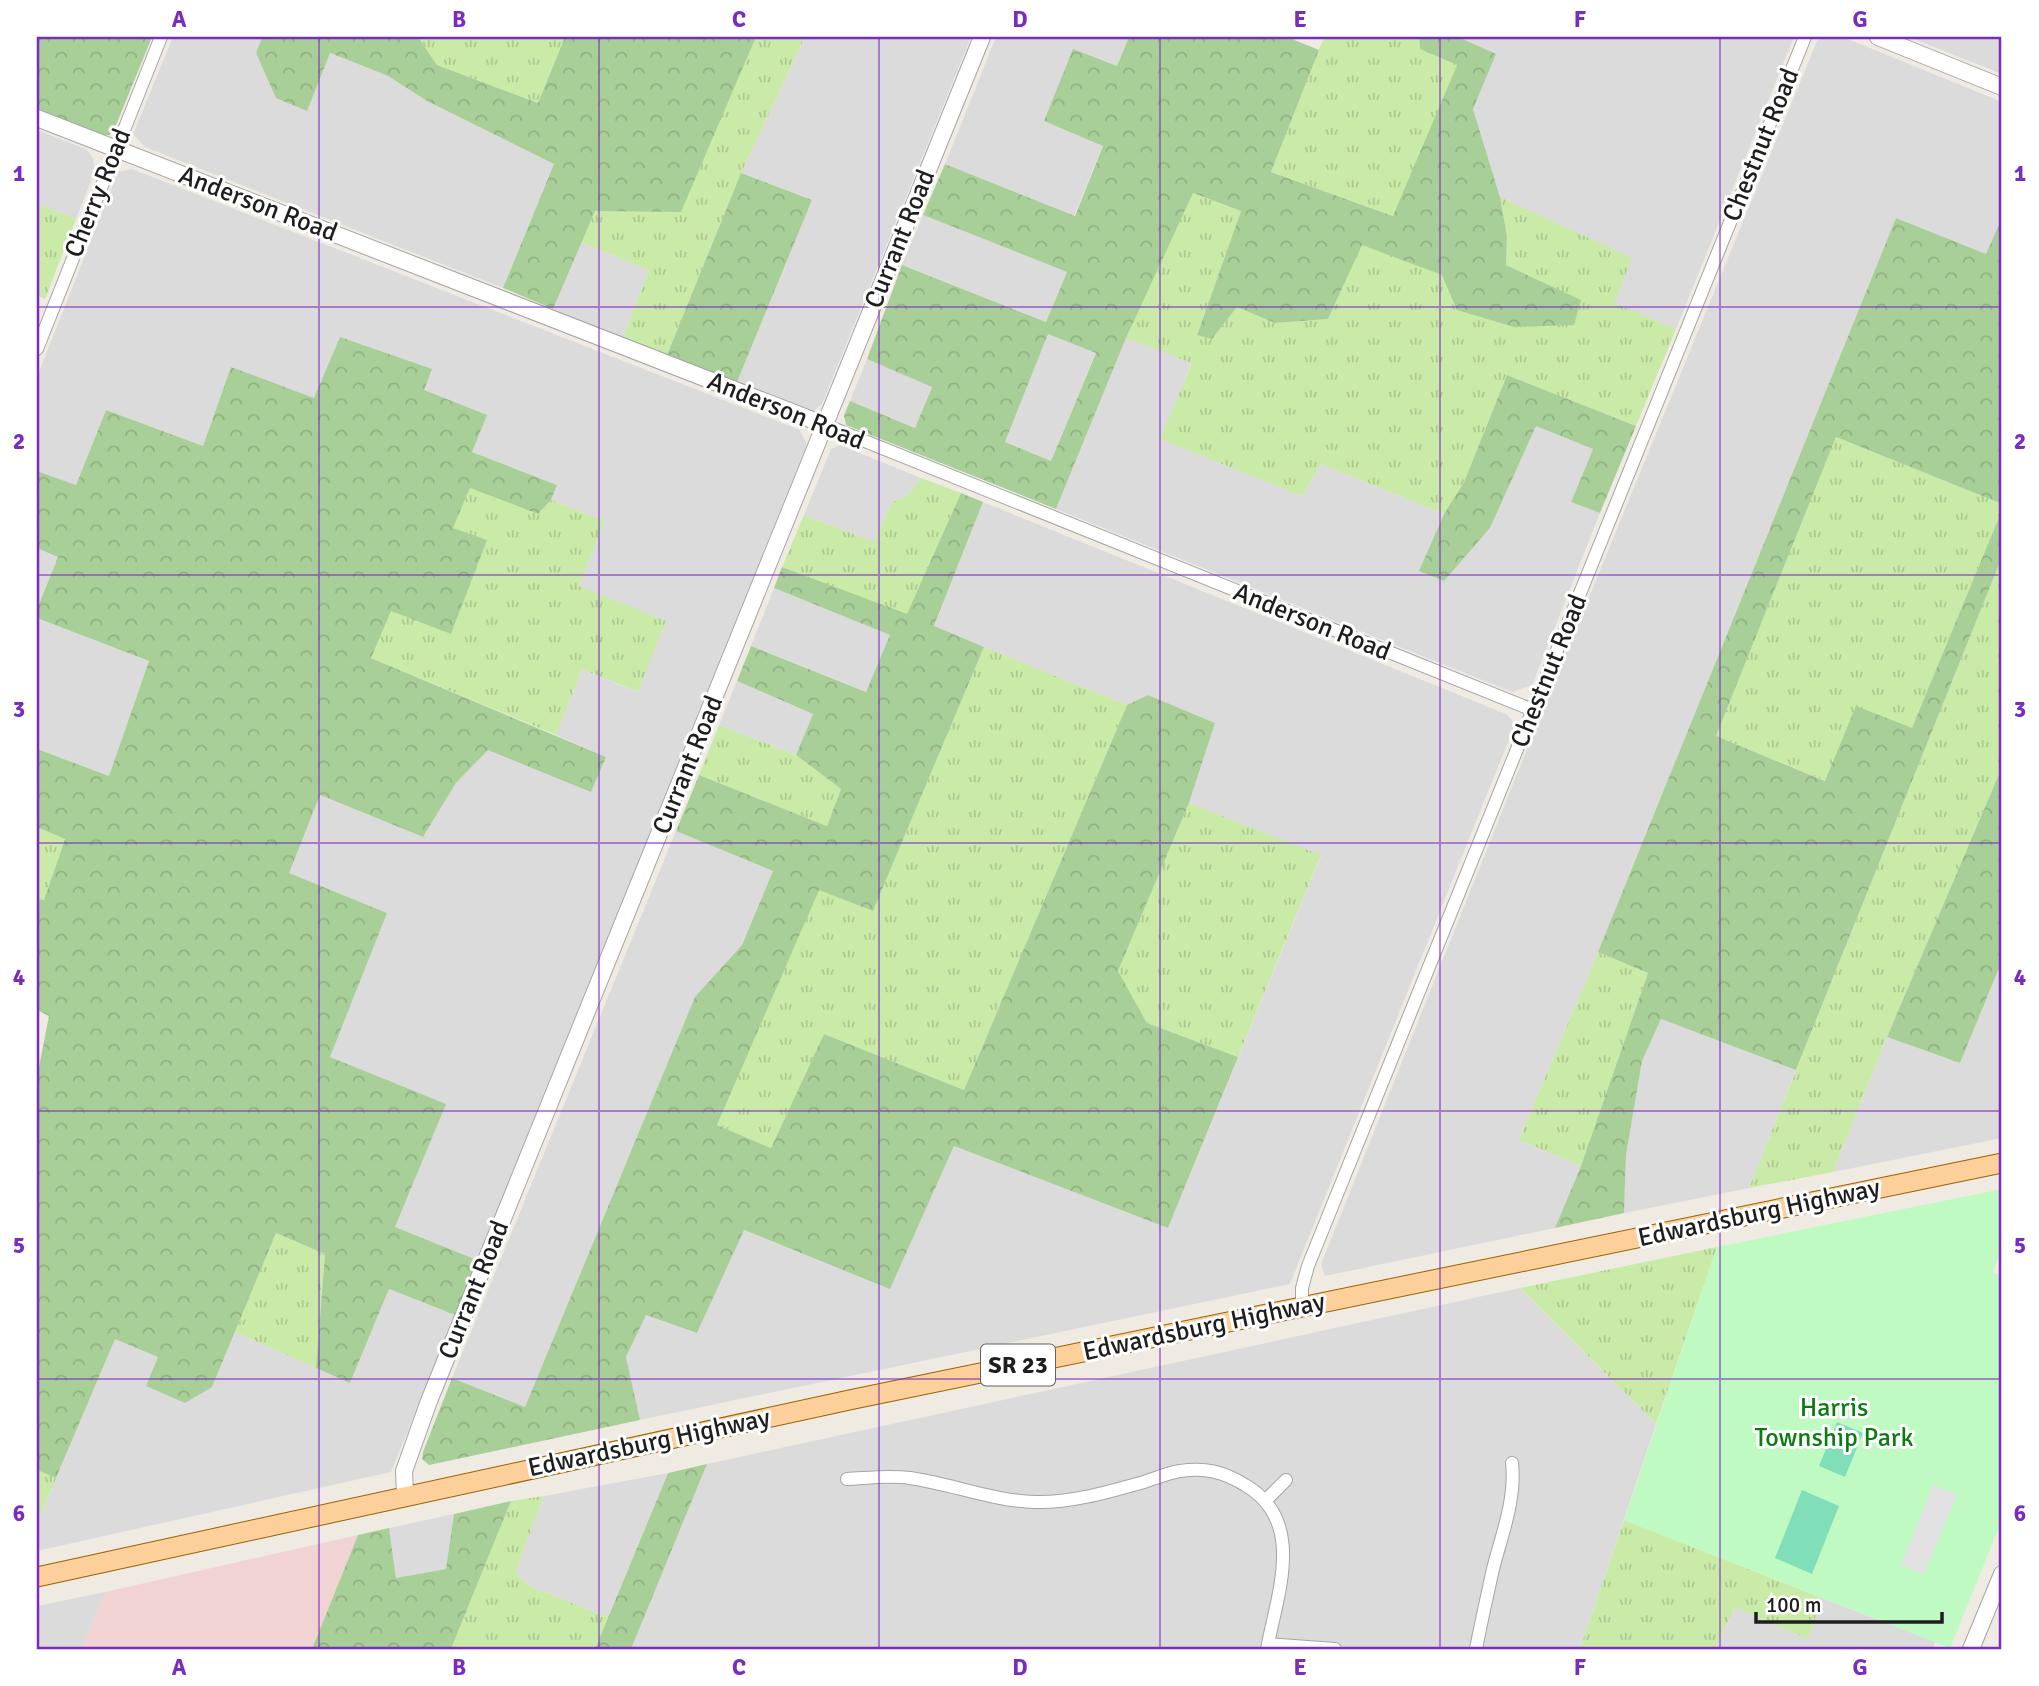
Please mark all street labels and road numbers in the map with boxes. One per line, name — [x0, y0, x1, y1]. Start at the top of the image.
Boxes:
street label: Chestnut Road — [1716, 64, 1806, 226]
street label: Cherry Road — [58, 124, 138, 262]
street label: Anderson Road — [174, 159, 342, 249]
street label: Currant Road — [858, 165, 942, 313]
street label: Anderson Road — [703, 365, 869, 457]
street label: Anderson Road — [1229, 576, 1395, 668]
street label: Chestnut Road — [1504, 590, 1594, 752]
street label: Currant Road — [646, 691, 730, 839]
street label: Edwardsburg Highway — [1635, 1172, 1883, 1254]
street label: Currant Road — [432, 1216, 516, 1364]
street label: Edwardsburg Highway — [1080, 1286, 1328, 1368]
road number: SR 23 — [981, 1344, 1055, 1386]
street label: Edwardsburg Highway — [525, 1402, 773, 1484]

